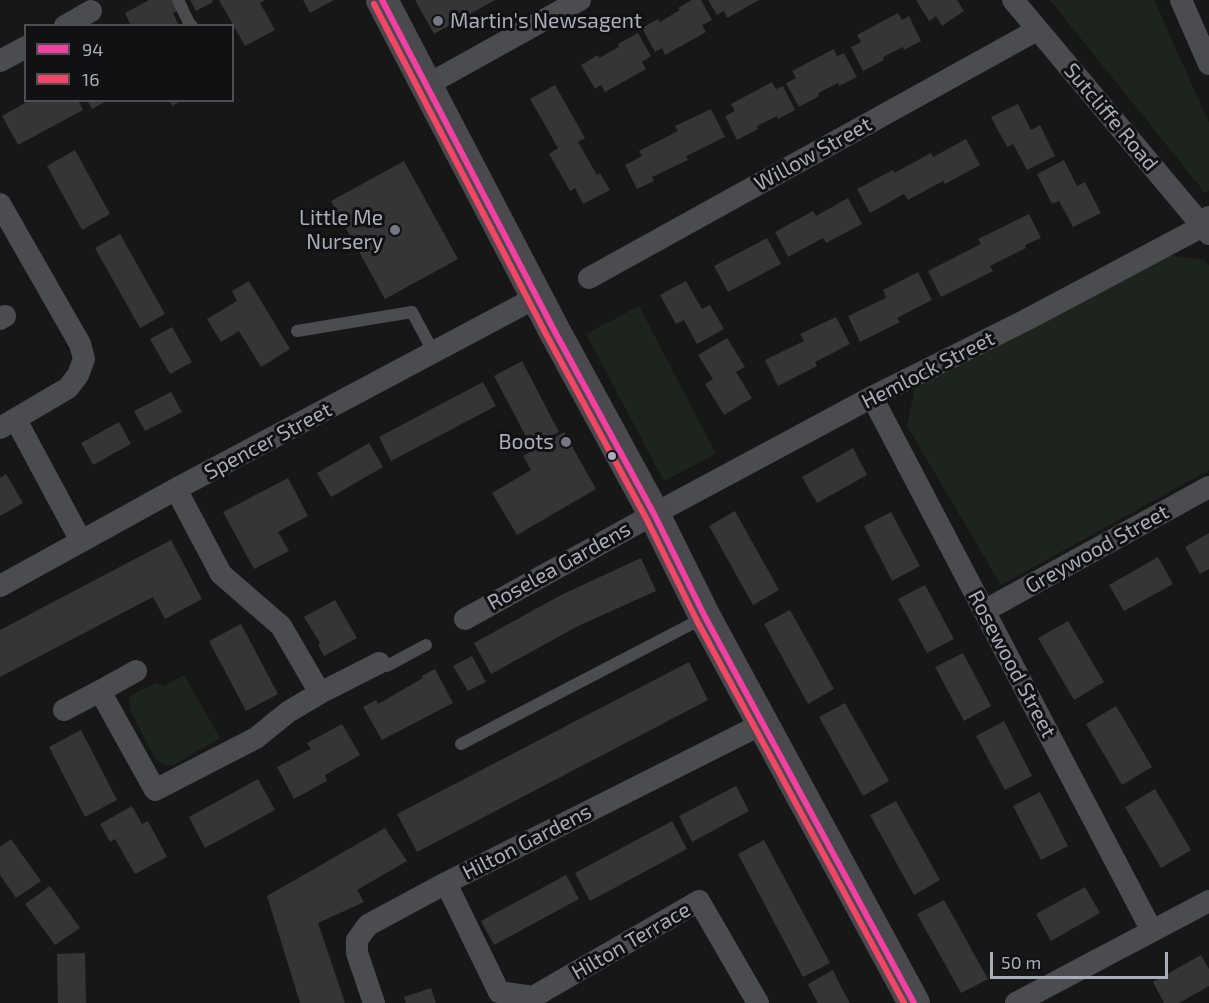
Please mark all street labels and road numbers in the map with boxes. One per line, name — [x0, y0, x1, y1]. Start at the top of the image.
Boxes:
street label: Sutcliffe Road — [1059, 58, 1163, 176]
street label: Willow Street — [750, 112, 876, 196]
street label: Hemlock Street — [857, 326, 999, 414]
street label: Spencer Street — [200, 397, 336, 485]
street label: Greywood Street — [1021, 499, 1173, 599]
street label: Roselea Gardens — [483, 516, 635, 616]
street label: Rosewood Street — [963, 586, 1061, 742]
street label: Hilton Gardens — [458, 799, 596, 885]
street label: Hilton Terrace — [567, 897, 695, 985]

